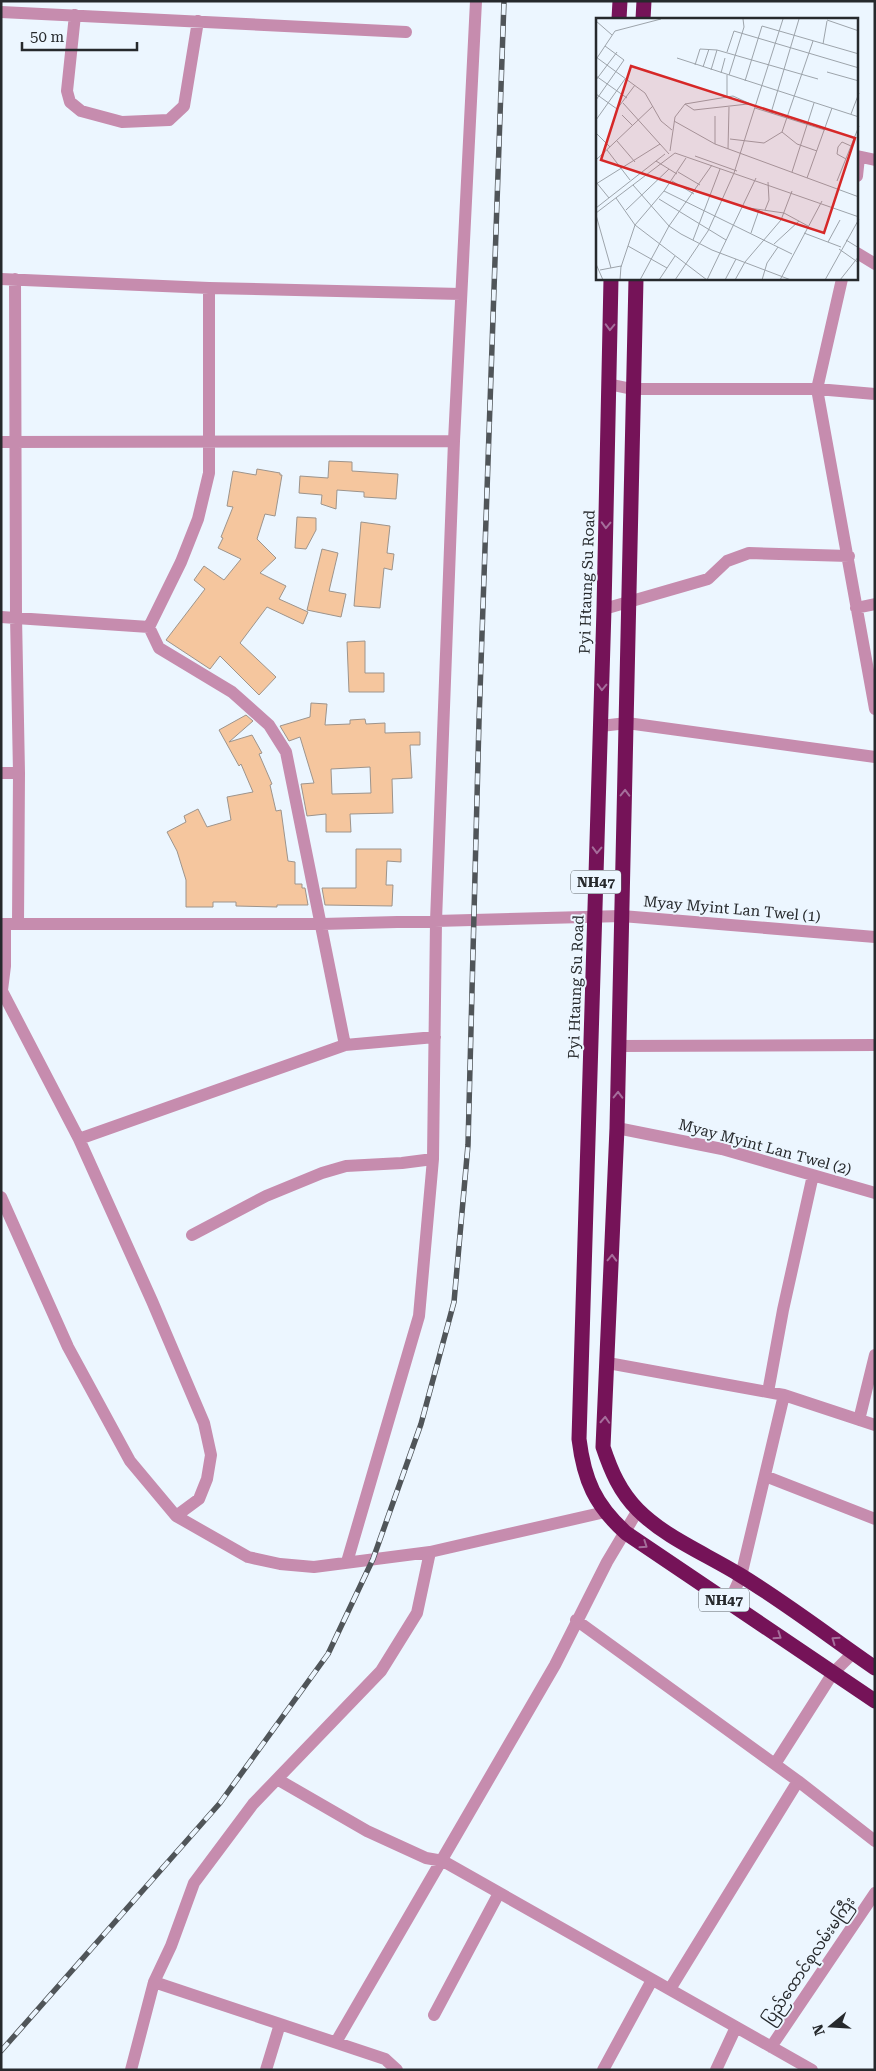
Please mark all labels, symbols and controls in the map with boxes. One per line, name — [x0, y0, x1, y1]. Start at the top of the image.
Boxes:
inset map — [596, 18, 858, 280]
scale bar — [22, 20, 138, 52]
text: 50 m — [30, 28, 65, 46]
one-way arrow — [605, 324, 615, 332]
street label: Pyi Htaung Su Road — [575, 509, 599, 654]
one-way arrow — [601, 521, 612, 529]
one-way arrow — [597, 684, 607, 692]
one-way arrow — [620, 788, 630, 796]
one-way arrow — [592, 846, 602, 854]
road number: NH47 — [571, 870, 621, 894]
street label: Myay Myint Lan Twel (1) — [643, 892, 822, 926]
street label: Pyi Htaung Su Road — [564, 914, 588, 1059]
one-way arrow — [613, 1091, 623, 1098]
street label: Myay Myint Lan Twel (2) — [677, 1115, 853, 1179]
one-way arrow — [607, 1253, 618, 1261]
one-way arrow — [600, 1416, 611, 1424]
one-way arrow — [638, 1539, 647, 1548]
road number: NH47 — [699, 1588, 749, 1612]
one-way arrow — [773, 1630, 782, 1639]
one-way arrow — [831, 1637, 840, 1646]
street label: ပြည်ထောင်စုလမ်းမကြီး — [759, 1893, 861, 2030]
north arrow — [806, 2001, 856, 2051]
text: N — [809, 2022, 828, 2038]

